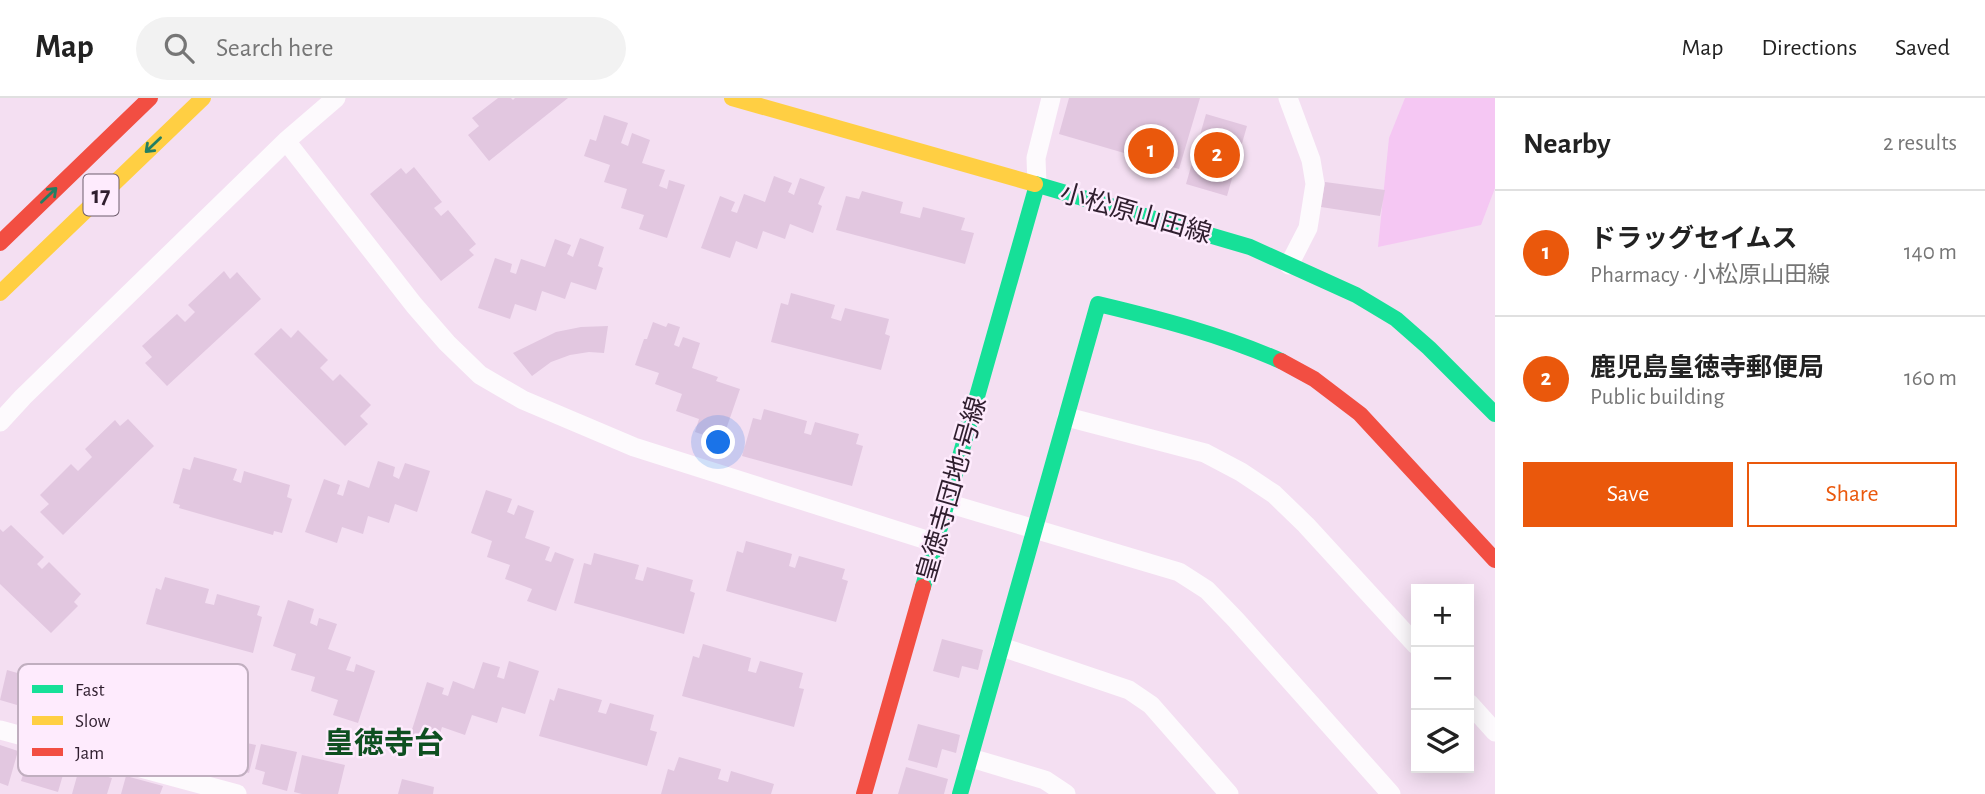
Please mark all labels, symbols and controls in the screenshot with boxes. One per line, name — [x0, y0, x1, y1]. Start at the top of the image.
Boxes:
search box — [136, 17, 626, 80]
icon: search — [160, 29, 198, 67]
text: Map — [35, 31, 94, 64]
text: Search here — [216, 35, 334, 61]
text: Map — [1681, 36, 1723, 60]
text: Directions — [1761, 36, 1857, 60]
text: Saved — [1895, 36, 1950, 60]
pin: 1 — [1128, 125, 1174, 177]
pin: 2 — [1194, 129, 1240, 181]
text: Nearby — [1523, 129, 1611, 159]
text: 2 results — [1883, 132, 1957, 155]
one-way arrow — [145, 136, 162, 153]
road number: 17 — [84, 174, 119, 216]
street label: 小松原山田線 — [1057, 179, 1215, 248]
one-way arrow — [40, 187, 57, 204]
text: ドラッグセイムス — [1590, 226, 1797, 252]
text: 1 — [1542, 241, 1550, 264]
text: 140 m — [1904, 241, 1957, 264]
text: Pharmacy · 小松原山田線 — [1590, 264, 1830, 287]
text: 鹿児島皇徳寺郵便局 — [1590, 355, 1824, 381]
text: 2 — [1541, 367, 1551, 390]
text: 160 m — [1904, 367, 1957, 390]
text: Public building — [1590, 386, 1724, 409]
street label: 皇徳寺団地1号線 — [912, 394, 991, 585]
your location — [701, 425, 735, 459]
button: Save — [1523, 462, 1733, 527]
button: Share — [1747, 462, 1957, 527]
map controls — [1411, 584, 1474, 773]
button: + — [1411, 584, 1474, 647]
button: − — [1411, 647, 1474, 710]
legend — [18, 664, 248, 776]
text: Fast — [75, 681, 105, 700]
button: layers — [1411, 710, 1474, 773]
text: Slow — [75, 712, 111, 731]
district label: 皇徳寺台 — [324, 727, 444, 759]
text: Jam — [75, 744, 104, 763]

